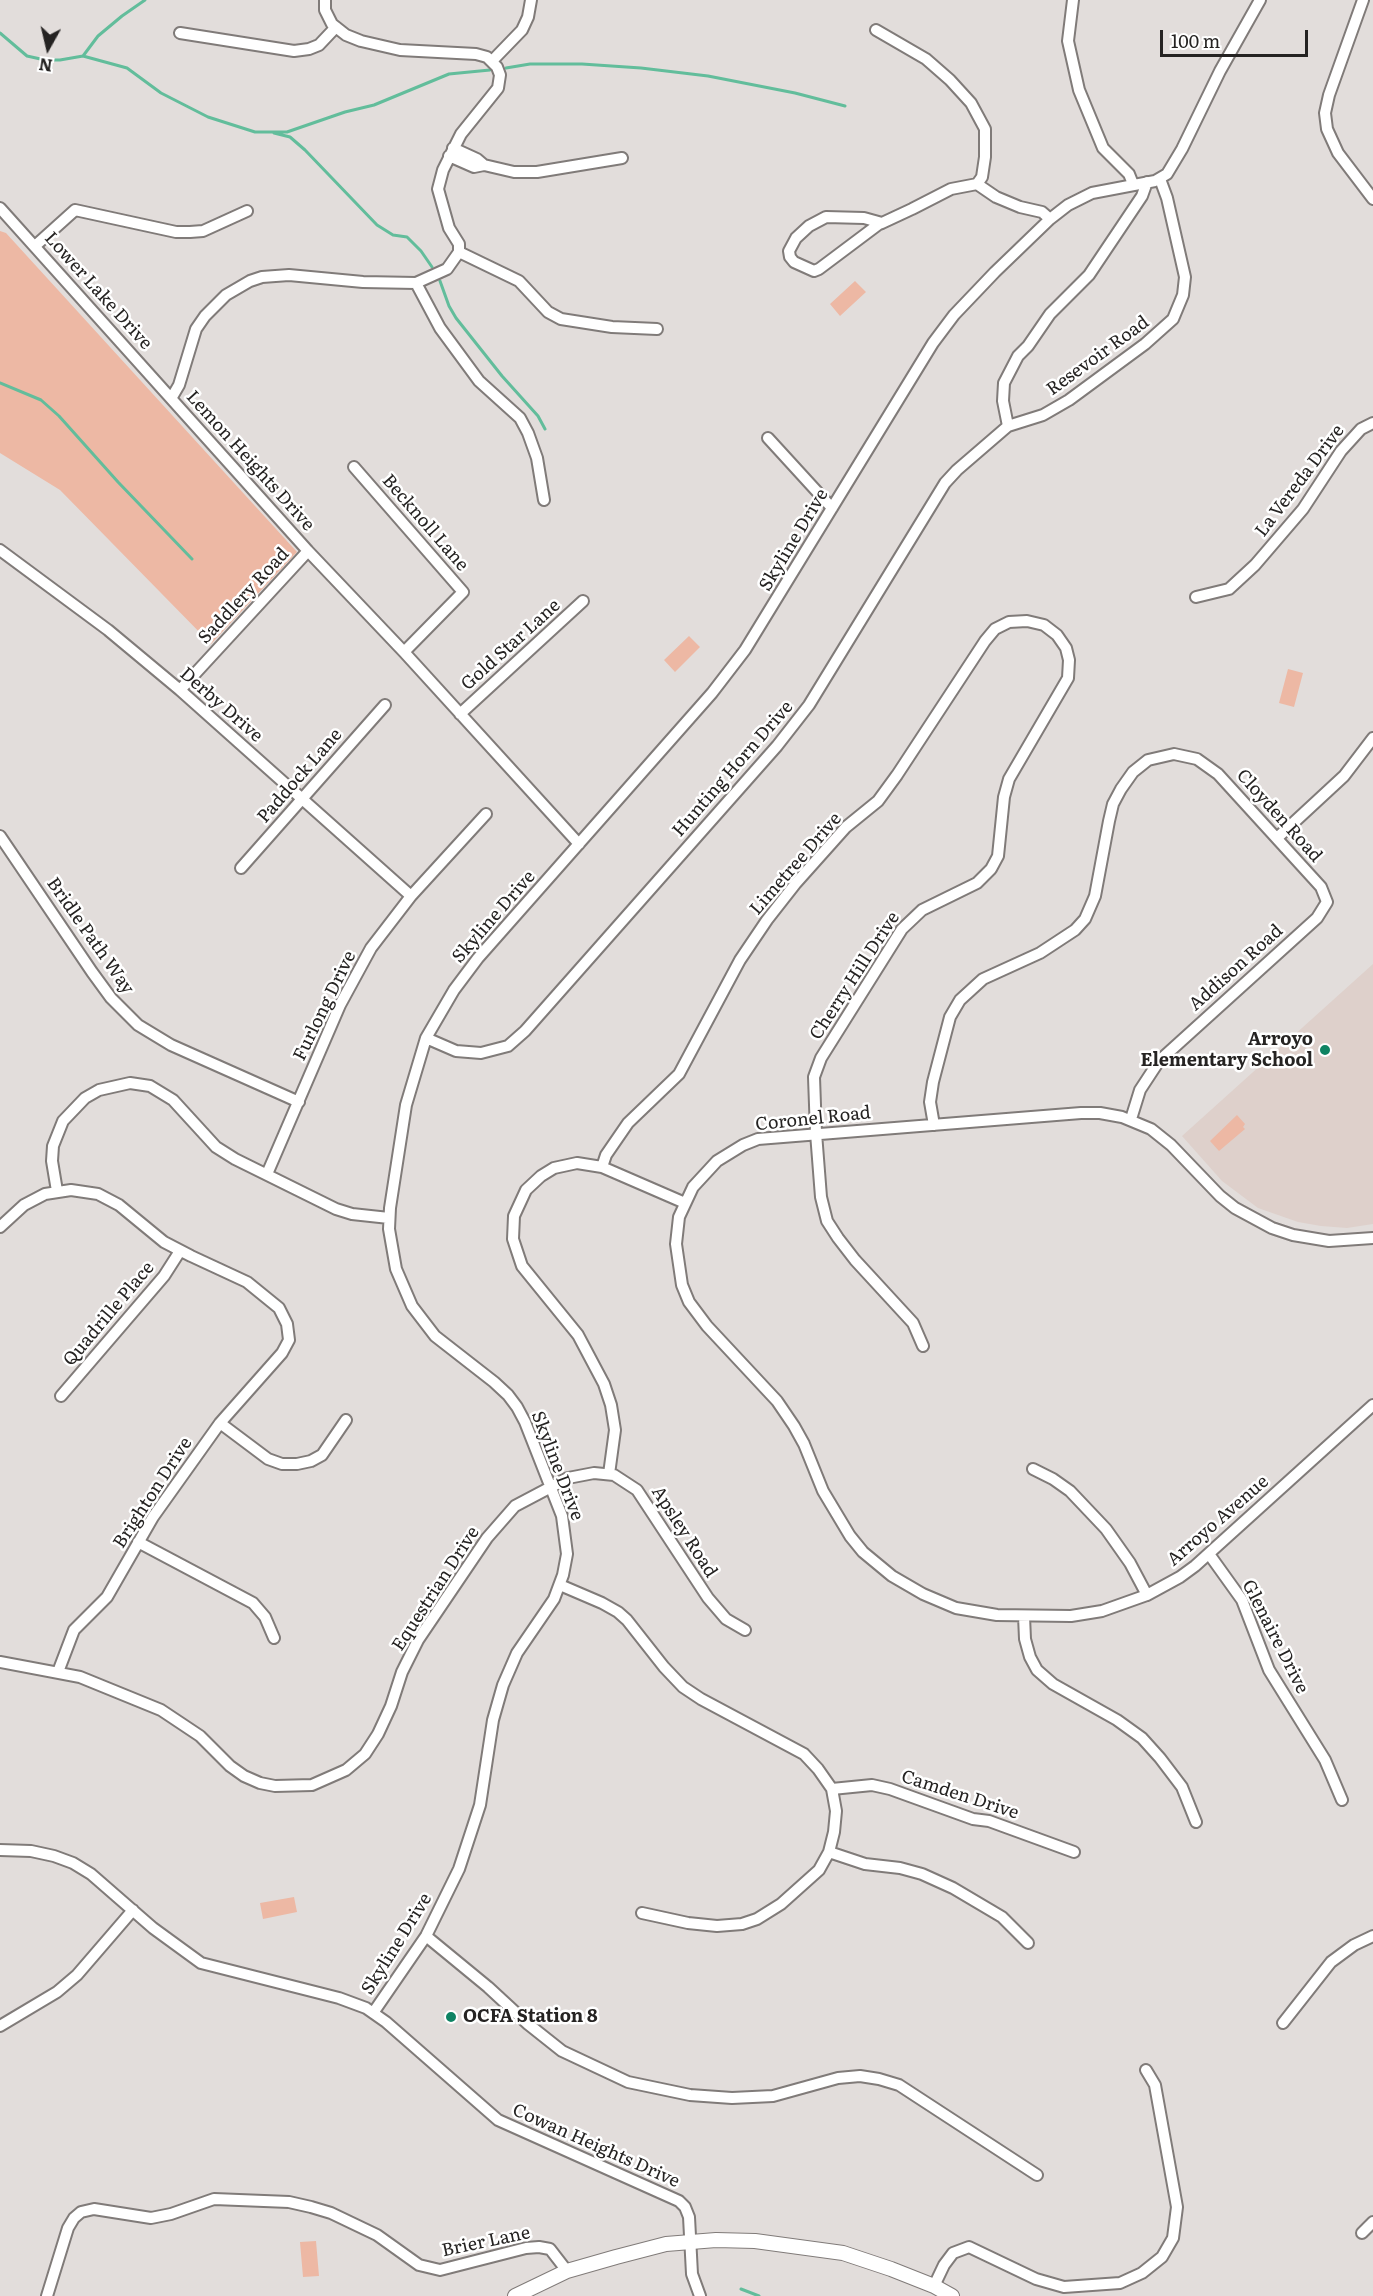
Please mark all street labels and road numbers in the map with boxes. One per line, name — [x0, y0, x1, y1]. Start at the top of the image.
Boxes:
street label: Lower Lake Drive — [40, 228, 156, 354]
street label: Resevoir Road — [1043, 312, 1153, 400]
street label: Lemon Heights Drive — [181, 386, 319, 536]
street label: La Vereda Drive — [1251, 421, 1349, 541]
street label: Becknoll Lane — [377, 470, 473, 576]
street label: Skyline Drive — [755, 485, 833, 595]
street label: Saddlery Road — [194, 544, 294, 648]
street label: Gold Star Lane — [457, 595, 565, 695]
street label: Derby Drive — [175, 663, 267, 747]
street label: Hunting Horn Drive — [668, 697, 798, 841]
street label: Paddock Lane — [253, 724, 347, 828]
street label: Cloyden Road — [1232, 765, 1326, 867]
street label: Limetree Drive — [746, 808, 846, 920]
street label: Skyline Drive — [448, 866, 540, 968]
street label: Bridle Path Way — [42, 874, 138, 998]
street label: Cherry Hill Drive — [806, 908, 904, 1044]
street label: Addison Road — [1185, 920, 1287, 1016]
street label: Furlong Drive — [289, 948, 361, 1064]
street label: Coronel Road — [754, 1102, 872, 1136]
street label: Quadrille Place — [59, 1257, 159, 1371]
street label: Skyline Drive — [526, 1408, 588, 1524]
street label: Brighton Drive — [109, 1433, 197, 1553]
street label: Arroyo Avenue — [1163, 1471, 1273, 1571]
street label: Apsley Road — [647, 1482, 721, 1582]
street label: Equestrian Drive — [388, 1523, 484, 1655]
street label: Glenaire Drive — [1237, 1577, 1313, 1697]
street label: Camden Drive — [899, 1766, 1021, 1824]
street label: Skyline Drive — [357, 1889, 437, 1999]
street label: Cowan Heights Drive — [509, 2099, 683, 2193]
street label: Brier Lane — [440, 2222, 532, 2262]

